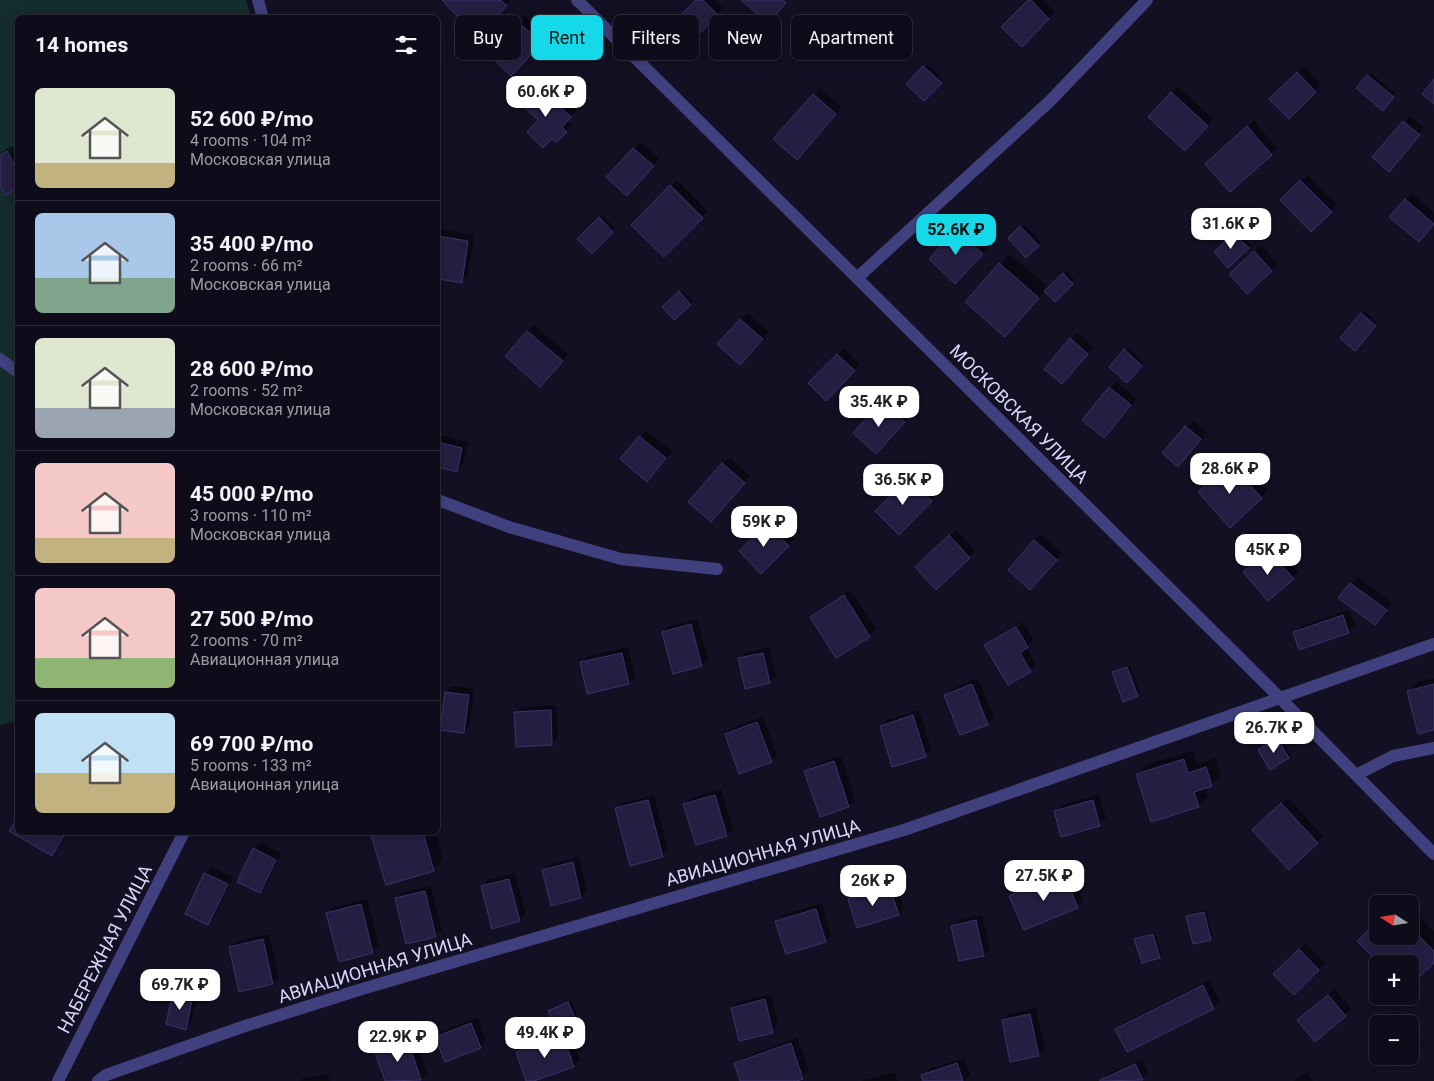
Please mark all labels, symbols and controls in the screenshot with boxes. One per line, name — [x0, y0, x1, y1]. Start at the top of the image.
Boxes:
chip: Buy — [455, 15, 521, 60]
chip: Rent — [531, 15, 603, 60]
chip: Filters — [613, 15, 699, 60]
chip: New — [709, 15, 781, 60]
chip: Apartment — [791, 15, 912, 60]
icon: filters — [392, 31, 420, 59]
text: 14 homes — [35, 33, 128, 57]
pin: 60.6K ₽ — [500, 76, 592, 118]
text: 60.6K ₽ — [517, 82, 575, 101]
text: 52 600 ₽/mo — [190, 107, 313, 131]
icon: home — [75, 108, 135, 168]
text: 4 rooms · 104 m² — [190, 131, 312, 150]
text: Московская улица — [190, 150, 331, 169]
pin: 31.6K ₽ — [1185, 208, 1277, 250]
pin: 52.6K ₽ — [910, 214, 1002, 256]
text: 31.6K ₽ — [1202, 214, 1260, 233]
text: 52.6K ₽ — [927, 220, 985, 239]
text: 35 400 ₽/mo — [190, 232, 313, 256]
icon: home — [75, 233, 135, 293]
text: 2 rooms · 66 m² — [190, 256, 303, 275]
text: Московская улица — [190, 275, 331, 294]
street label: МОСКОВСКАЯ УЛИЦА — [946, 340, 1093, 487]
text: 28 600 ₽/mo — [190, 357, 313, 381]
icon: home — [75, 358, 135, 418]
text: 2 rooms · 52 m² — [190, 381, 303, 400]
pin: 35.4K ₽ — [833, 386, 925, 428]
text: 35.4K ₽ — [850, 392, 908, 411]
text: Московская улица — [190, 400, 331, 419]
pin: 28.6K ₽ — [1184, 452, 1276, 495]
text: 28.6K ₽ — [1201, 459, 1259, 478]
pin: 36.5K ₽ — [857, 464, 949, 506]
text: 36.5K ₽ — [874, 470, 932, 489]
text: 45 000 ₽/mo — [190, 482, 313, 506]
icon: home — [75, 483, 135, 543]
text: 3 rooms · 110 m² — [190, 506, 312, 525]
pin: 59K ₽ — [729, 506, 799, 548]
text: 59K ₽ — [742, 512, 786, 531]
text: Московская улица — [190, 525, 331, 544]
pin: 45K ₽ — [1233, 534, 1303, 576]
text: 45K ₽ — [1246, 540, 1290, 559]
text: 27 500 ₽/mo — [190, 607, 313, 631]
icon: home — [75, 608, 135, 668]
text: 2 rooms · 70 m² — [190, 631, 303, 650]
text: Авиационная улица — [190, 650, 339, 669]
pin: 26.7K ₽ — [1228, 712, 1320, 754]
text: 26.7K ₽ — [1245, 718, 1303, 737]
text: 69 700 ₽/mo — [190, 732, 313, 756]
icon: home — [75, 733, 135, 793]
text: 5 rooms · 133 m² — [190, 756, 312, 775]
text: Авиационная улица — [190, 775, 339, 794]
street label: АВИАЦИОННАЯ УЛИЦА — [663, 815, 863, 890]
pin: 27.5K ₽ — [998, 860, 1090, 902]
street label: НАБЕРЕЖНАЯ УЛИЦА — [53, 861, 156, 1037]
pin: 26K ₽ — [838, 864, 908, 907]
text: 27.5K ₽ — [1015, 866, 1073, 885]
text: 26K ₽ — [851, 871, 895, 890]
north arrow — [1369, 895, 1419, 945]
map controls — [1369, 895, 1419, 1065]
street label: АВИАЦИОННАЯ УЛИЦА — [276, 928, 474, 1007]
button: + — [1369, 955, 1419, 1005]
pin: 69.7K ₽ — [134, 968, 226, 1011]
text: 69.7K ₽ — [151, 975, 209, 994]
button: − — [1369, 1015, 1419, 1065]
pin: 49.4K ₽ — [499, 1016, 591, 1059]
pin: 22.9K ₽ — [352, 1020, 444, 1063]
text: 49.4K ₽ — [516, 1023, 574, 1042]
text: 22.9K ₽ — [369, 1027, 427, 1046]

